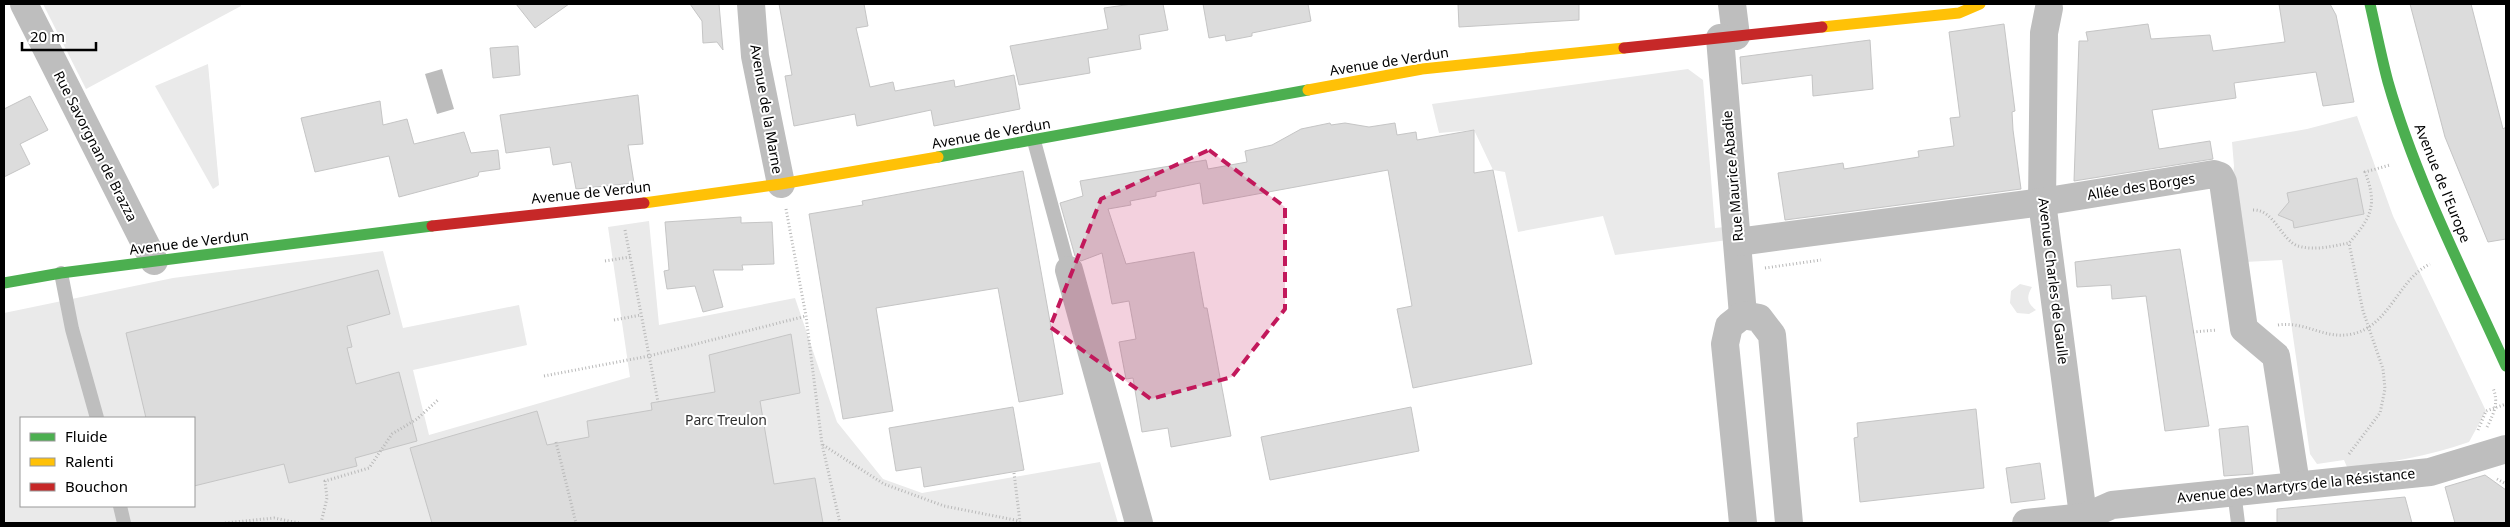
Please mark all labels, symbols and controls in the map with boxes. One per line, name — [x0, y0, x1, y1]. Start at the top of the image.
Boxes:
scale bar — [22, 20, 96, 52]
text: 20 m — [30, 26, 65, 46]
street label: Avenue de Verdun — [1328, 42, 1450, 80]
street label: Avenue de la Marne — [746, 43, 788, 175]
street label: Rue Savorgnan de Brazza — [50, 67, 142, 225]
street label: Rue Maurice Abadie — [1717, 110, 1747, 242]
street label: Avenue de Verdun — [930, 113, 1052, 153]
street label: Avenue de l'Europe — [2410, 121, 2476, 245]
street label: Allée des Borges — [2086, 168, 2197, 204]
street label: Avenue de Verdun — [530, 176, 652, 208]
street label: Avenue Charles de Gaulle — [2034, 197, 2074, 366]
street label: Avenue de Verdun — [128, 225, 250, 259]
park label: Parc Treulon — [685, 410, 767, 429]
legend — [20, 417, 195, 507]
text: Fluide — [65, 426, 107, 446]
text: Ralenti — [65, 451, 114, 471]
street label: Avenue des Martyrs de la Résistance — [2176, 463, 2416, 507]
text: Bouchon — [65, 476, 128, 496]

